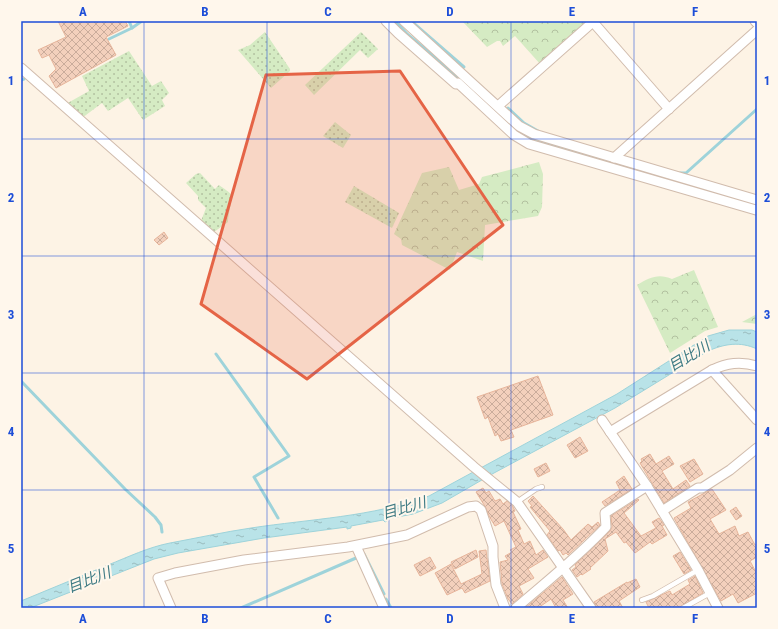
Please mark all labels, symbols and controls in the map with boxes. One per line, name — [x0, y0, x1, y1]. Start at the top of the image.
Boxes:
text: A — [79, 4, 87, 19]
text: B — [201, 4, 209, 19]
text: C — [324, 4, 332, 19]
text: D — [446, 4, 454, 19]
text: E — [569, 4, 576, 19]
text: F — [692, 4, 698, 19]
text: 1 — [8, 73, 14, 88]
text: 1 — [764, 73, 770, 88]
text: 2 — [8, 190, 15, 205]
text: 2 — [764, 190, 771, 205]
text: 3 — [8, 307, 14, 322]
text: 3 — [764, 307, 770, 322]
water label: 目比川 — [665, 336, 715, 375]
text: 4 — [8, 424, 15, 439]
text: 4 — [764, 424, 771, 439]
water label: 目比川 — [380, 493, 430, 523]
text: 5 — [8, 541, 15, 556]
text: 5 — [764, 541, 771, 556]
water label: 目比川 — [65, 563, 115, 596]
text: A — [79, 611, 87, 626]
text: B — [201, 611, 209, 626]
text: C — [324, 611, 332, 626]
text: D — [446, 611, 454, 626]
text: E — [569, 611, 576, 626]
text: F — [692, 611, 698, 626]

